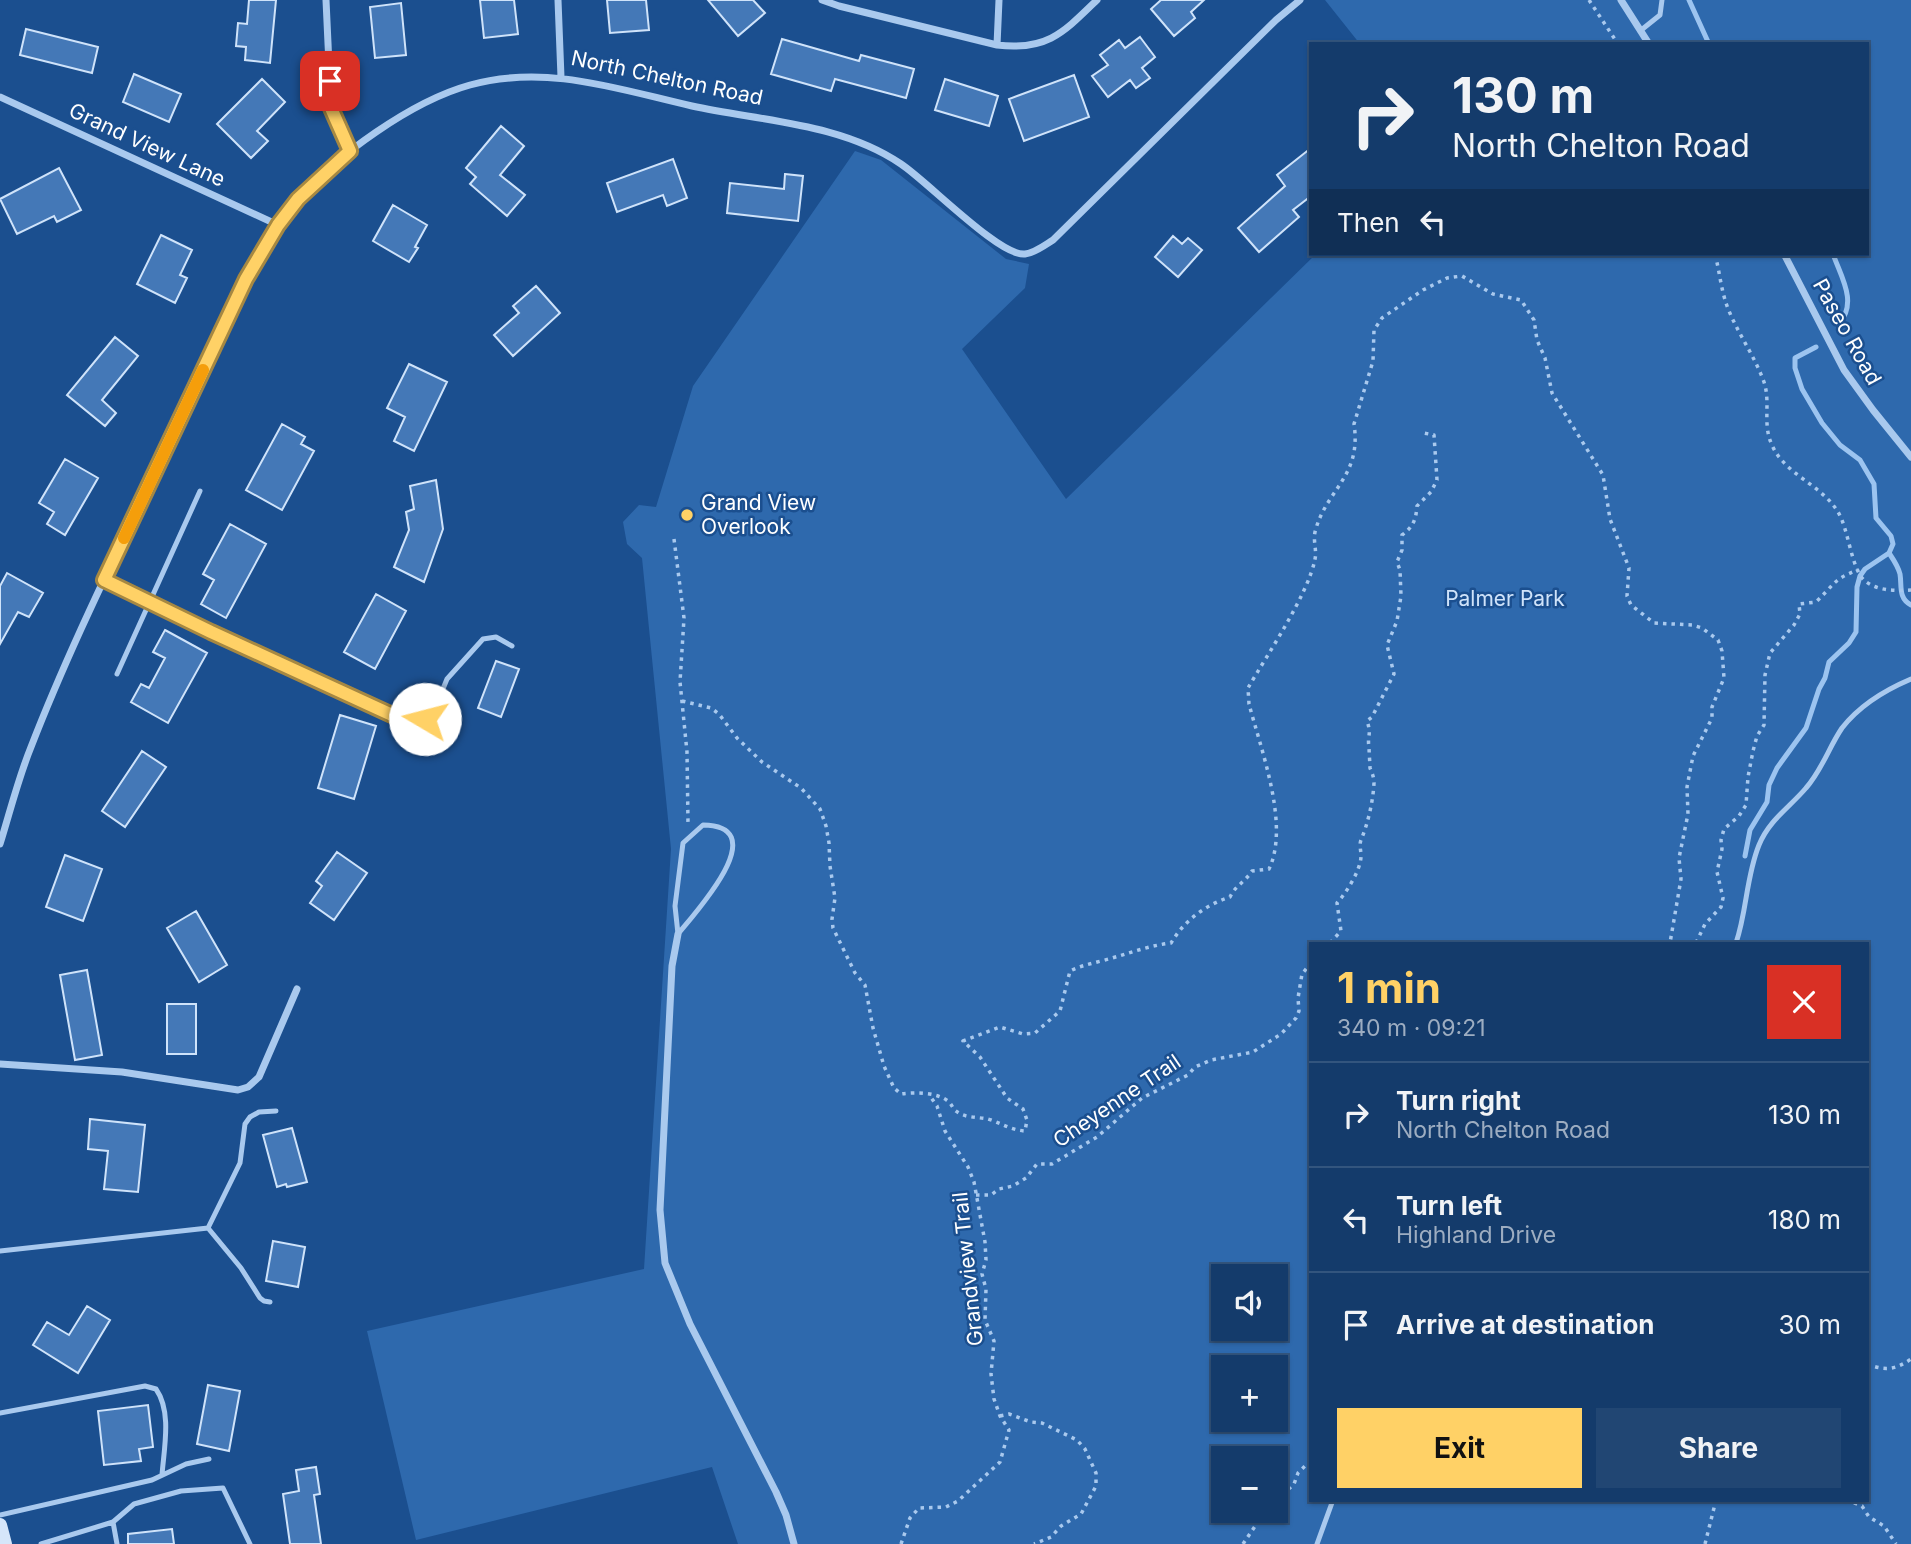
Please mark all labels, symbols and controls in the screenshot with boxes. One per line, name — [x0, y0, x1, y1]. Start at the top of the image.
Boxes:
street label: North Chelton Road — [569, 45, 765, 110]
pin — [300, 51, 360, 111]
icon: arrive — [311, 62, 349, 100]
text: 130 m — [1452, 66, 1594, 125]
icon: right — [1337, 70, 1428, 161]
street label: Grand View Lane — [65, 97, 229, 192]
text: North Chelton Road — [1452, 126, 1750, 165]
icon: left — [1414, 203, 1452, 241]
text: Then — [1337, 207, 1400, 238]
street label: Paseo Road — [1808, 274, 1887, 389]
place label: Grand View Overlook — [701, 490, 816, 539]
marker: Grand View Overlook — [679, 507, 695, 523]
park label: Palmer Park — [1445, 586, 1565, 611]
position arrow — [388, 682, 462, 756]
text: 1 min — [1337, 962, 1441, 1013]
button: close — [1767, 965, 1841, 1039]
text: 340 m · 09:21 — [1337, 1014, 1486, 1042]
street label: Cheyenne Trail — [1048, 1049, 1185, 1152]
text: Turn right — [1396, 1085, 1521, 1116]
icon: right — [1337, 1096, 1375, 1134]
text: 130 m — [1768, 1099, 1841, 1130]
text: North Chelton Road — [1396, 1116, 1610, 1144]
text: Turn left — [1396, 1190, 1502, 1221]
street label: Grandview Trail — [947, 1191, 988, 1347]
icon: left — [1337, 1201, 1375, 1239]
text: 180 m — [1768, 1204, 1841, 1235]
text: Highland Drive — [1396, 1221, 1556, 1249]
map controls — [1211, 1264, 1288, 1523]
button: sound — [1211, 1264, 1288, 1341]
icon: arrive — [1337, 1306, 1375, 1344]
text: Arrive at destination — [1396, 1309, 1655, 1340]
text: 30 m — [1778, 1309, 1841, 1340]
button: + — [1211, 1355, 1288, 1432]
button: Exit — [1337, 1408, 1582, 1488]
button: Share — [1596, 1408, 1841, 1488]
button: − — [1211, 1446, 1288, 1523]

